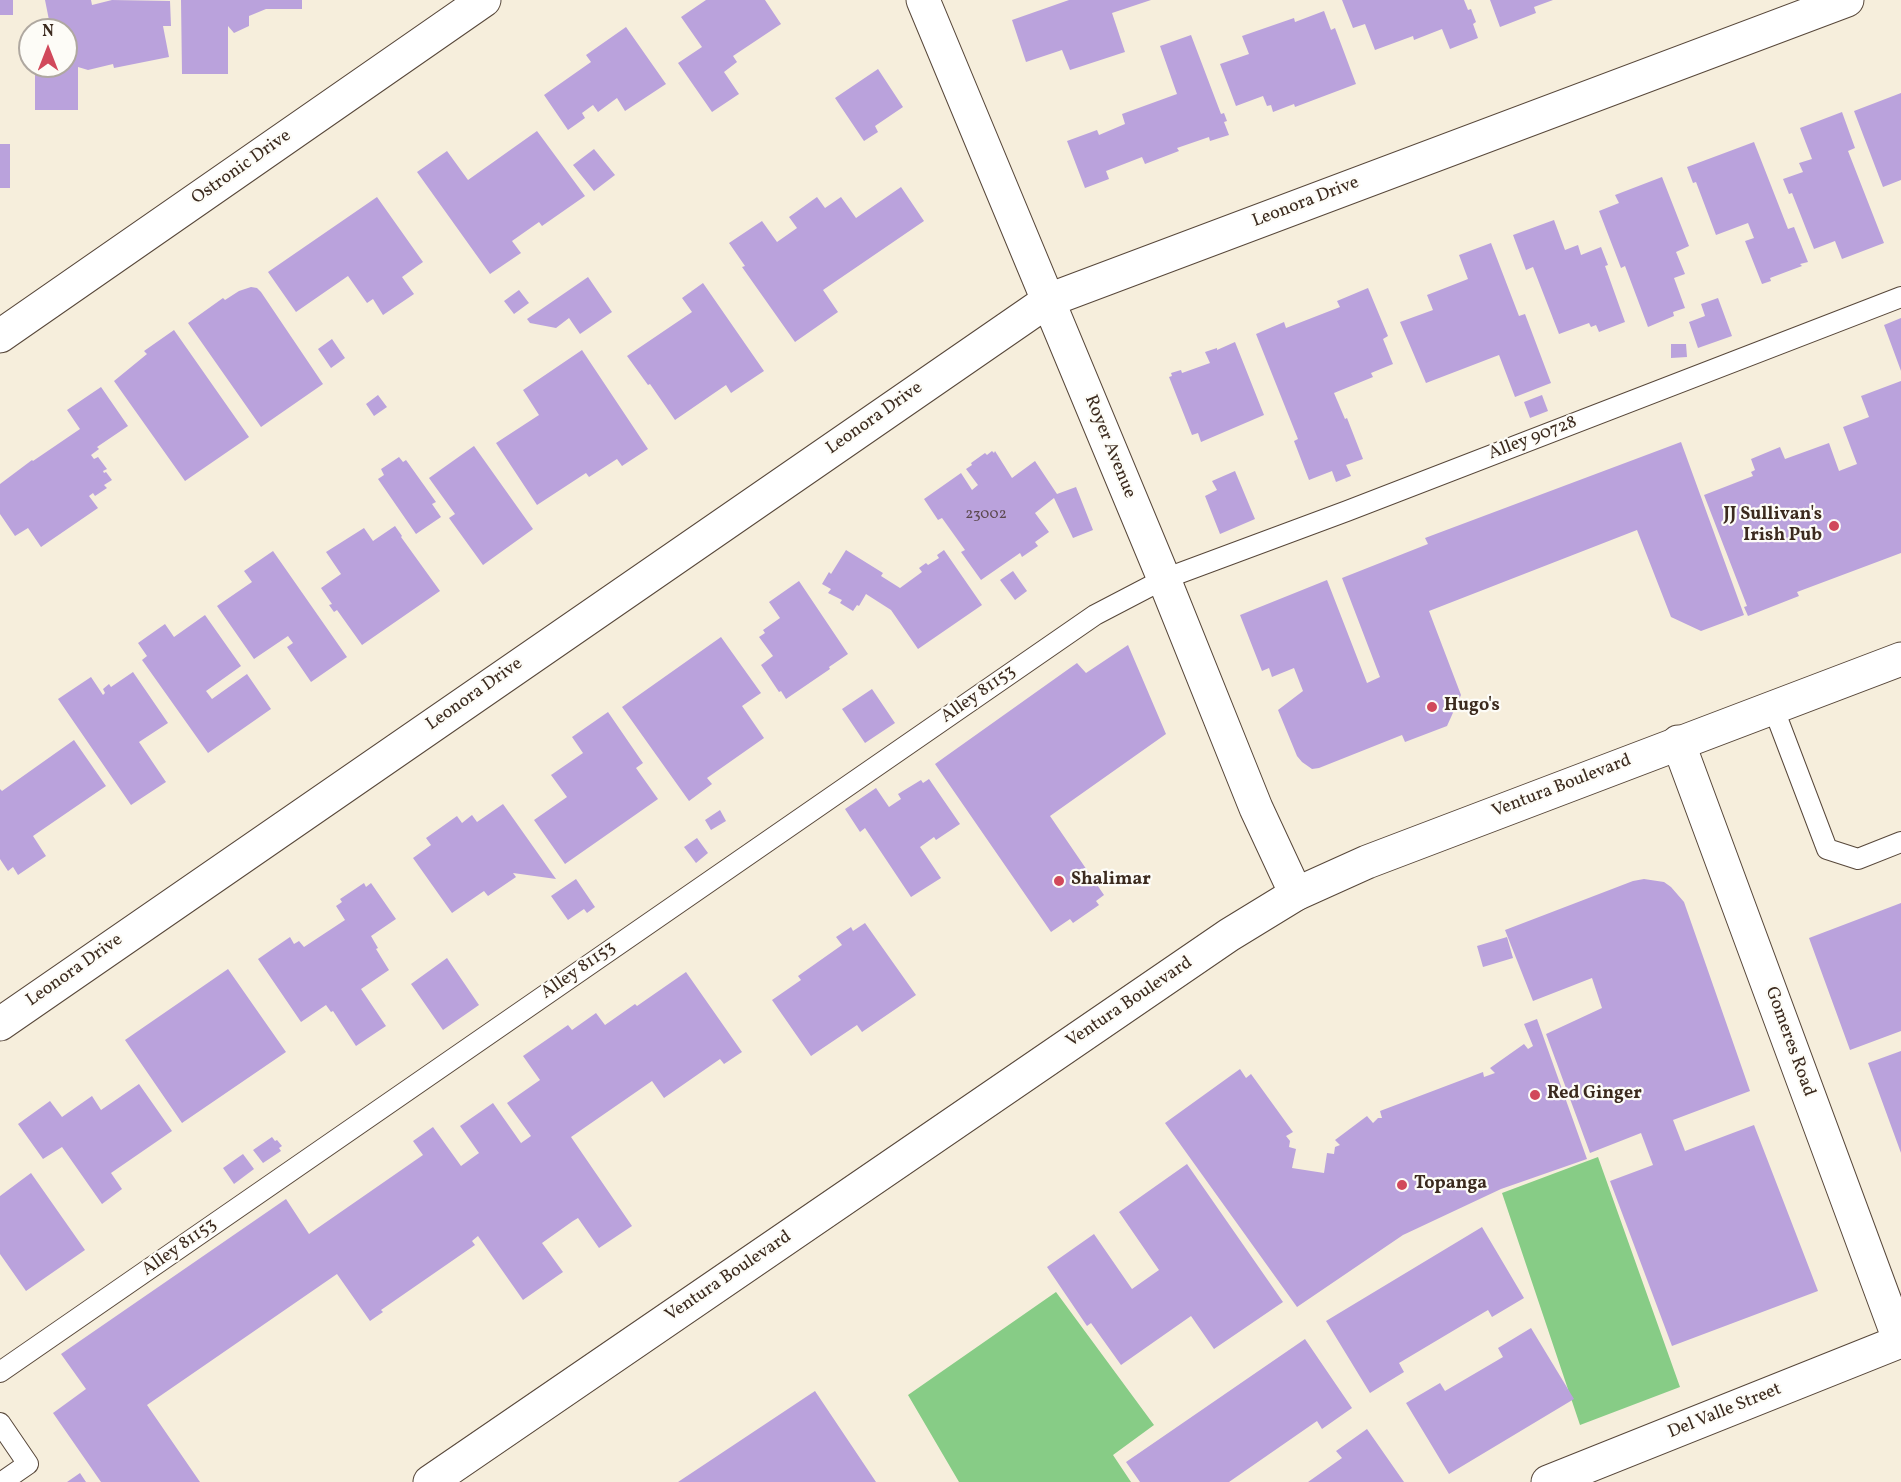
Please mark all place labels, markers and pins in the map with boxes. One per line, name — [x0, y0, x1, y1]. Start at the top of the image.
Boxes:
place label: JJ Sullivan's Irish Pub — [1724, 505, 1822, 548]
marker: JJ Sullivan's Irish Pub — [1827, 519, 1841, 533]
place label: Hugo's — [1444, 696, 1500, 718]
marker: Hugo's — [1425, 700, 1439, 714]
place label: Shalimar — [1071, 870, 1151, 892]
marker: Shalimar — [1052, 874, 1066, 888]
place label: Red Ginger — [1547, 1084, 1642, 1106]
marker: Red Ginger — [1528, 1088, 1542, 1102]
place label: Topanga — [1414, 1174, 1487, 1196]
marker: Topanga — [1395, 1178, 1409, 1192]

